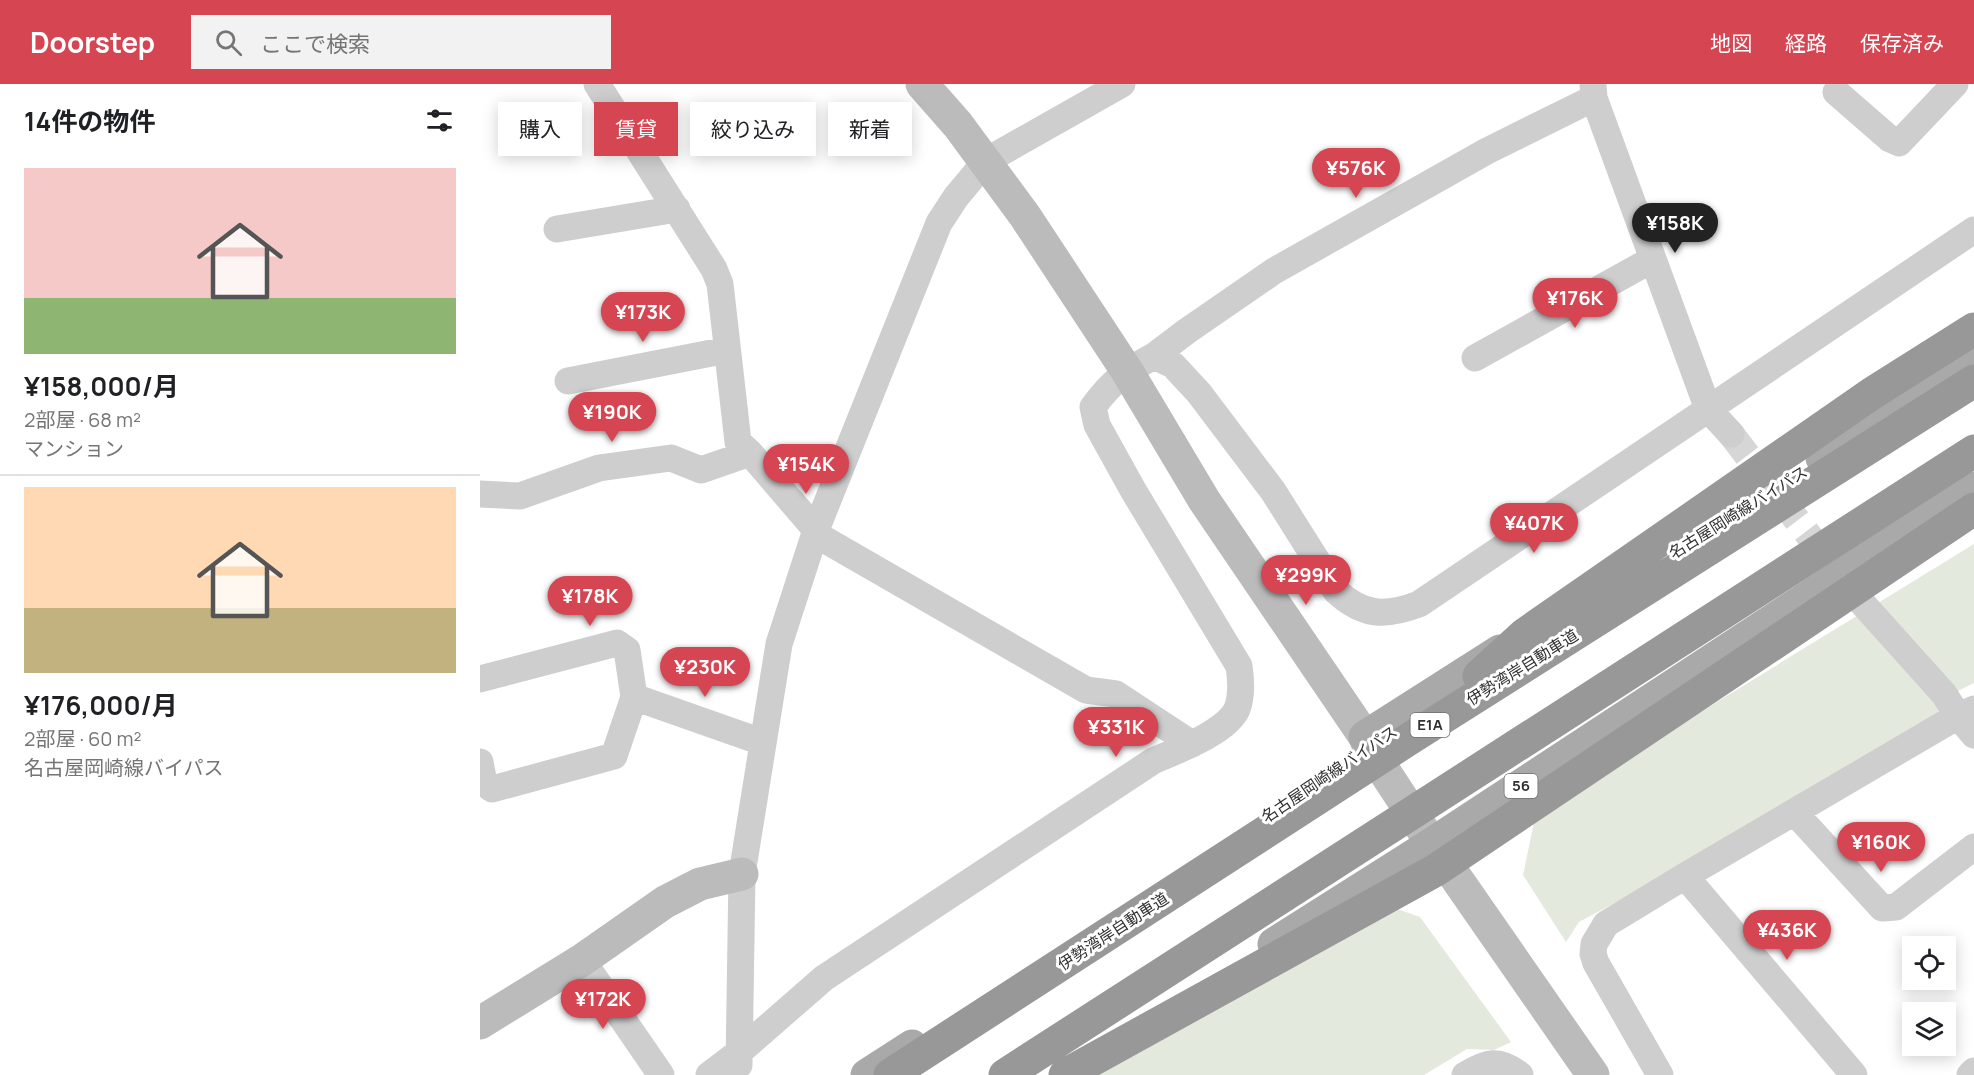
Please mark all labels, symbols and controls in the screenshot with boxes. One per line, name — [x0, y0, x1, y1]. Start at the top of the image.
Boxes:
search box — [191, 15, 611, 69]
text: Doorstep — [30, 23, 155, 61]
icon: search — [212, 26, 245, 59]
text: ここで検索 — [260, 29, 370, 59]
text: 地図 — [1710, 29, 1752, 57]
text: 経路 — [1785, 29, 1827, 57]
text: 保存済み — [1860, 29, 1944, 57]
chip: 購入 — [498, 102, 582, 156]
chip: 賃貸 — [594, 102, 678, 156]
chip: 絞り込み — [690, 102, 816, 156]
chip: 新着 — [828, 102, 912, 156]
text: 14件の物件 — [24, 103, 155, 139]
icon: filters — [423, 104, 456, 137]
pin: ¥576K — [1314, 148, 1398, 199]
text: ¥576K — [1326, 154, 1386, 181]
pin: ¥158K — [1633, 203, 1717, 254]
icon: home — [186, 207, 294, 315]
text: ¥158K — [1646, 209, 1704, 236]
pin: ¥176K — [1533, 278, 1617, 329]
text: ¥176K — [1546, 284, 1604, 311]
pin: ¥173K — [601, 292, 685, 343]
text: ¥173K — [615, 298, 671, 325]
text: ¥158,000/月 — [24, 368, 179, 404]
pin: ¥190K — [570, 392, 654, 443]
text: ¥190K — [582, 398, 642, 425]
text: 2部屋 · 68 m² — [24, 406, 141, 433]
text: マンション — [24, 435, 124, 462]
pin: ¥154K — [764, 444, 848, 495]
text: ¥154K — [777, 450, 835, 477]
street label: 名古屋岡崎線バイパス — [1664, 460, 1812, 564]
pin: ¥407K — [1492, 503, 1576, 554]
text: ¥407K — [1504, 509, 1564, 536]
icon: home — [186, 526, 294, 634]
pin: ¥299K — [1264, 555, 1348, 606]
text: ¥299K — [1275, 561, 1337, 588]
pin: ¥178K — [548, 576, 632, 627]
text: ¥178K — [562, 582, 618, 609]
street label: 伊勢湾岸自動車道 — [1462, 624, 1582, 710]
pin: ¥230K — [663, 647, 747, 698]
text: ¥230K — [674, 653, 736, 680]
text: ¥176,000/月 — [24, 687, 178, 723]
pin: ¥331K — [1074, 707, 1158, 758]
text: ¥331K — [1087, 713, 1145, 740]
road number: E1A — [1410, 713, 1450, 737]
street label: 名古屋岡崎線バイパス — [1257, 720, 1401, 828]
text: 2部屋 · 60 m² — [24, 725, 142, 752]
text: 名古屋岡崎線バイパス — [24, 754, 224, 781]
road number: 56 — [1504, 774, 1538, 798]
pin: ¥160K — [1839, 822, 1923, 873]
text: ¥160K — [1851, 828, 1911, 855]
street label: 伊勢湾岸自動車道 — [1053, 887, 1173, 975]
pin: ¥436K — [1745, 910, 1829, 961]
text: ¥436K — [1757, 916, 1817, 943]
map controls — [1902, 936, 1956, 1056]
button: locate — [1902, 936, 1956, 990]
pin: ¥172K — [561, 979, 645, 1030]
text: ¥172K — [575, 985, 631, 1012]
button: layers — [1902, 1002, 1956, 1056]

